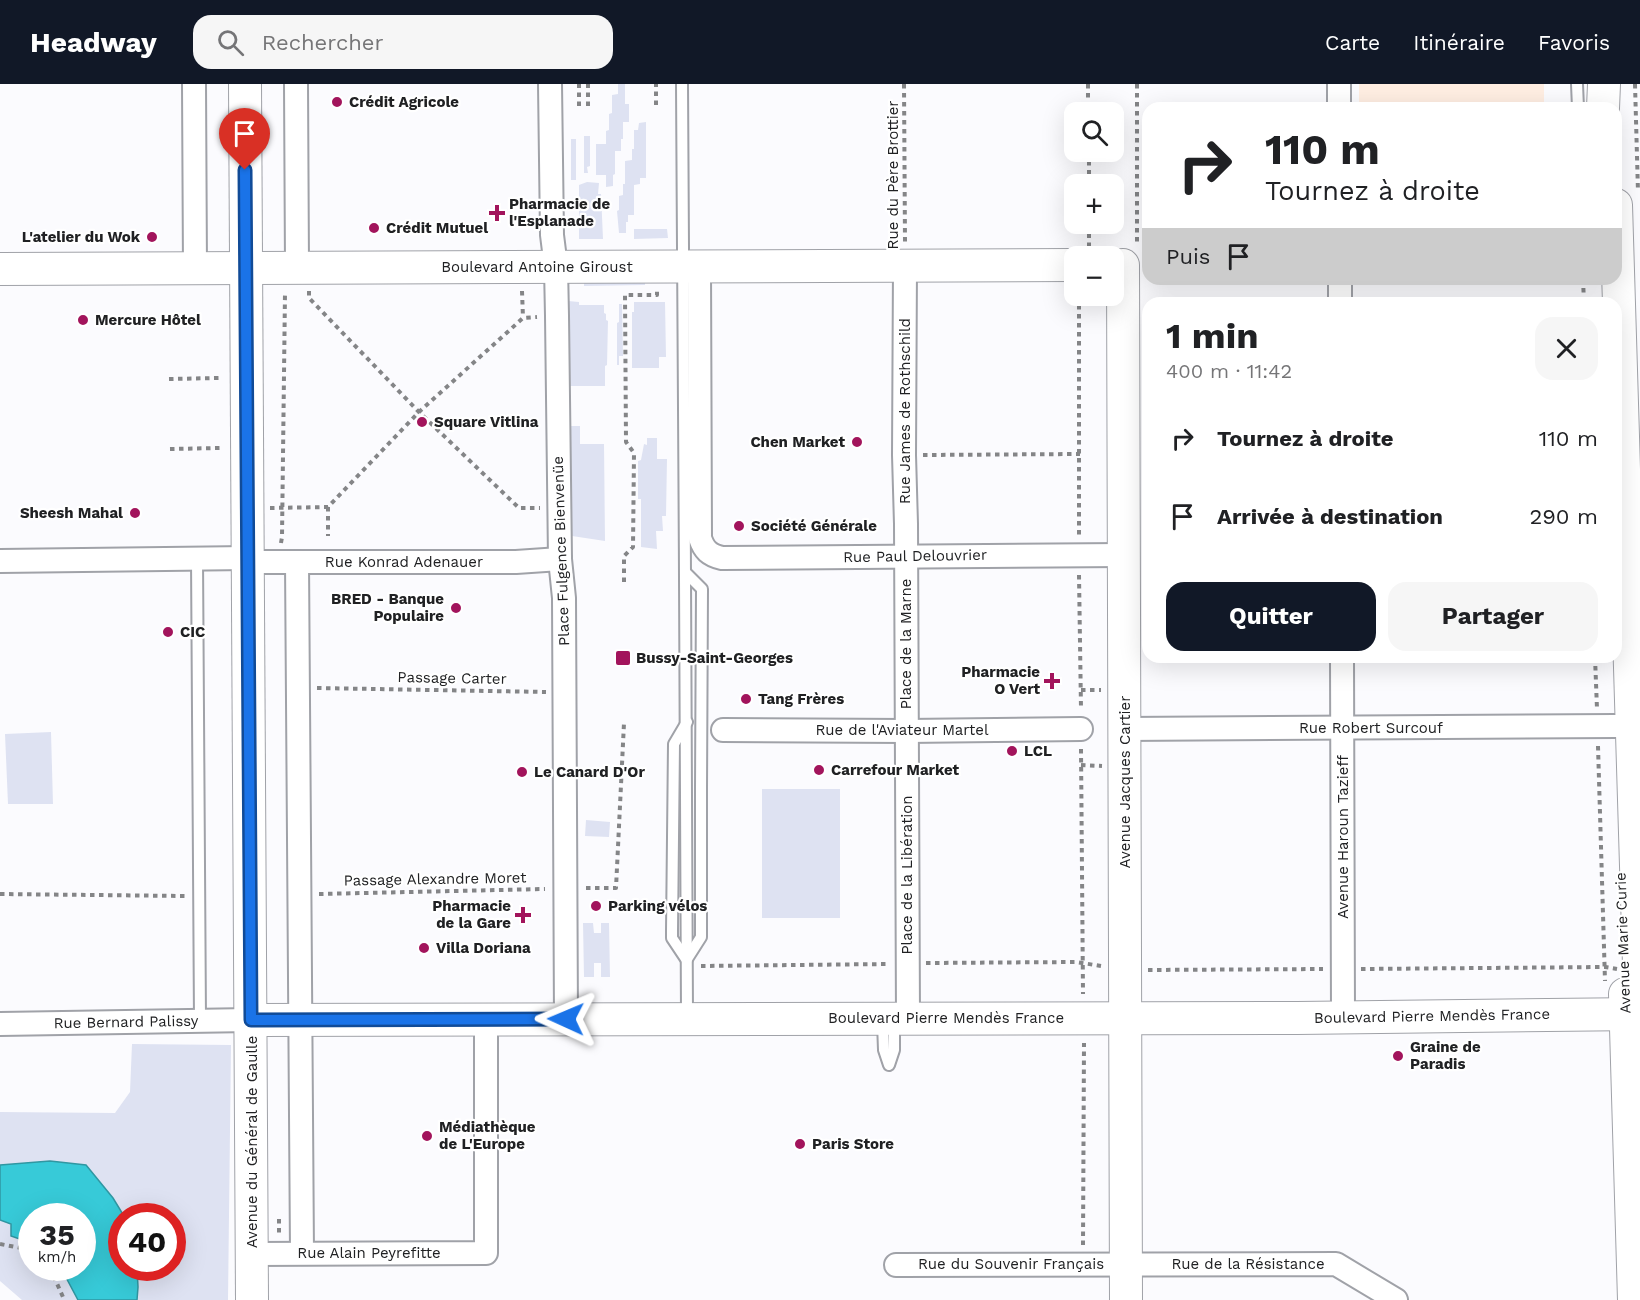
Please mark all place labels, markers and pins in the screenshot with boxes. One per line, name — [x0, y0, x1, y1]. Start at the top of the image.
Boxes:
place label: Crédit Agricole — [349, 93, 459, 111]
marker: Crédit Agricole — [330, 95, 344, 109]
pin — [219, 108, 270, 170]
place label: Pharmacie de l'Esplanade — [509, 195, 610, 230]
marker: Pharmacie de l'Esplanade — [490, 206, 504, 220]
place label: Crédit Mutuel — [386, 219, 488, 237]
marker: Crédit Mutuel — [367, 221, 381, 235]
place label: L'atelier du Wok — [22, 228, 141, 246]
marker: L'atelier du Wok — [145, 230, 159, 244]
place label: Mercure Hôtel — [95, 311, 201, 329]
marker: Mercure Hôtel — [76, 313, 90, 327]
place label: Square Vitlina — [434, 413, 539, 431]
marker: Square Vitlina — [415, 415, 429, 429]
place label: Chen Market — [750, 433, 845, 451]
marker: Chen Market — [850, 435, 864, 449]
place label: Sheesh Mahal — [20, 504, 123, 522]
marker: Sheesh Mahal — [128, 506, 142, 520]
place label: Société Générale — [751, 517, 877, 535]
marker: Société Générale — [732, 519, 746, 533]
place label: BRED - Banque Populaire — [331, 590, 444, 625]
marker: BRED - Banque Populaire — [449, 601, 463, 615]
place label: CIC — [180, 623, 205, 641]
marker: CIC — [161, 625, 175, 639]
marker: Bussy-Saint-Georges — [614, 649, 632, 667]
place label: Bussy-Saint-Georges — [636, 649, 793, 667]
place label: Pharmacie O Vert — [961, 663, 1040, 698]
marker: Pharmacie O Vert — [1045, 674, 1059, 688]
place label: Tang Frères — [758, 690, 844, 708]
marker: Tang Frères — [739, 692, 753, 706]
place label: LCL — [1024, 742, 1052, 760]
marker: LCL — [1005, 744, 1019, 758]
place label: Carrefour Market — [831, 761, 960, 779]
place label: Le Canard D'Or — [534, 763, 645, 781]
marker: Carrefour Market — [812, 763, 826, 777]
marker: Le Canard D'Or — [515, 765, 529, 779]
place label: Pharmacie de la Gare — [432, 897, 511, 932]
place label: Parking vélos — [608, 897, 707, 915]
marker: Parking vélos — [589, 899, 603, 913]
marker: Pharmacie de la Gare — [516, 908, 530, 922]
place label: Villa Doriana — [436, 939, 531, 957]
marker: Villa Doriana — [417, 941, 431, 955]
place label: Graine de Paradis — [1410, 1038, 1481, 1073]
marker: Graine de Paradis — [1391, 1049, 1405, 1063]
place label: Médiathèque de L'Europe — [439, 1118, 536, 1153]
marker: Médiathèque de L'Europe — [420, 1129, 434, 1143]
place label: Paris Store — [812, 1135, 894, 1153]
marker: Paris Store — [793, 1137, 807, 1151]

